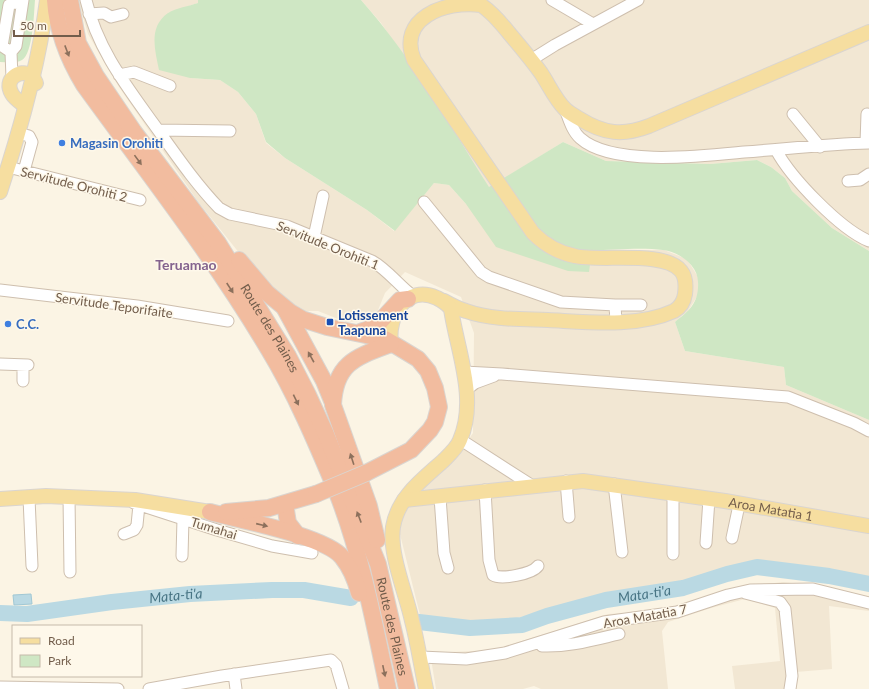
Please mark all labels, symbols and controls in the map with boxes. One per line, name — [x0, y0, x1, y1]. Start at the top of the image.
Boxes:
scale bar — [14, 12, 80, 38]
text: 50 m — [20, 18, 47, 33]
one-way arrow — [64, 46, 70, 58]
place label: Magasin Orohiti — [70, 135, 163, 151]
marker: Magasin Orohiti — [57, 138, 67, 148]
one-way arrow — [134, 154, 142, 165]
street label: Servitude Orohiti 2 — [19, 163, 129, 205]
street label: Servitude Orohiti 1 — [274, 217, 382, 273]
district label: Teruamao — [155, 256, 217, 273]
street label: Route des Plaines — [237, 281, 303, 375]
one-way arrow — [227, 282, 234, 294]
street label: Servitude Teporifaite — [54, 289, 174, 321]
place label: Lotissement Taapuna — [338, 307, 409, 338]
place label: C.C. — [16, 316, 39, 332]
marker: Lotissement Taapuna — [325, 317, 335, 327]
marker: C.C. — [3, 319, 13, 329]
one-way arrow — [308, 351, 314, 363]
one-way arrow — [292, 394, 299, 406]
one-way arrow — [349, 452, 355, 464]
street label: Aroa Matatia 1 — [728, 494, 814, 524]
one-way arrow — [356, 510, 362, 522]
street label: Tumahai — [189, 513, 239, 543]
one-way arrow — [255, 523, 268, 529]
street label: Route des Plaines — [373, 576, 412, 678]
water label: Mata-ti'a — [617, 581, 672, 606]
water label: Mata-ti'a — [148, 584, 203, 606]
street label: Aroa Matatia 7 — [602, 601, 689, 631]
legend — [12, 625, 142, 677]
text: Road — [48, 633, 75, 648]
text: Park — [48, 653, 72, 668]
one-way arrow — [382, 664, 388, 677]

